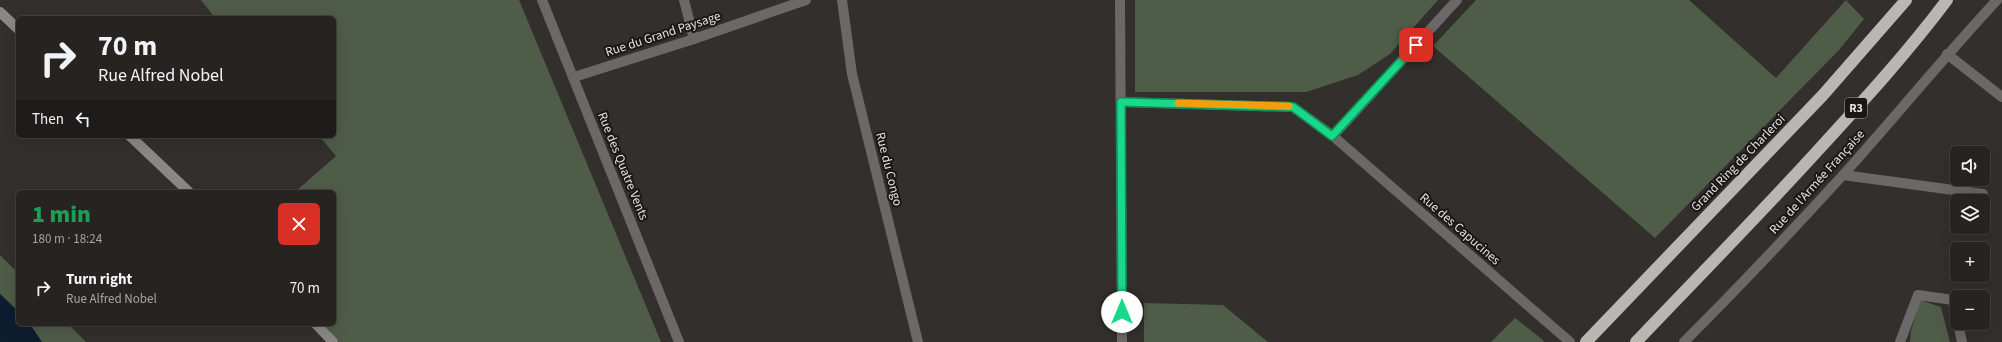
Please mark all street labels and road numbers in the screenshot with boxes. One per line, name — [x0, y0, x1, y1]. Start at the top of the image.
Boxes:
street label: Rue du Grand Paysage — [603, 7, 723, 61]
road number: R3 — [1845, 98, 1867, 118]
street label: Rue des Quatre Vents — [593, 109, 653, 223]
street label: Grand Ring de Charleroi — [1687, 110, 1789, 216]
street label: Rue de l'Armée Française — [1765, 126, 1869, 238]
street label: Rue du Congo — [871, 130, 907, 208]
street label: Rue des Capucines — [1416, 189, 1505, 269]

